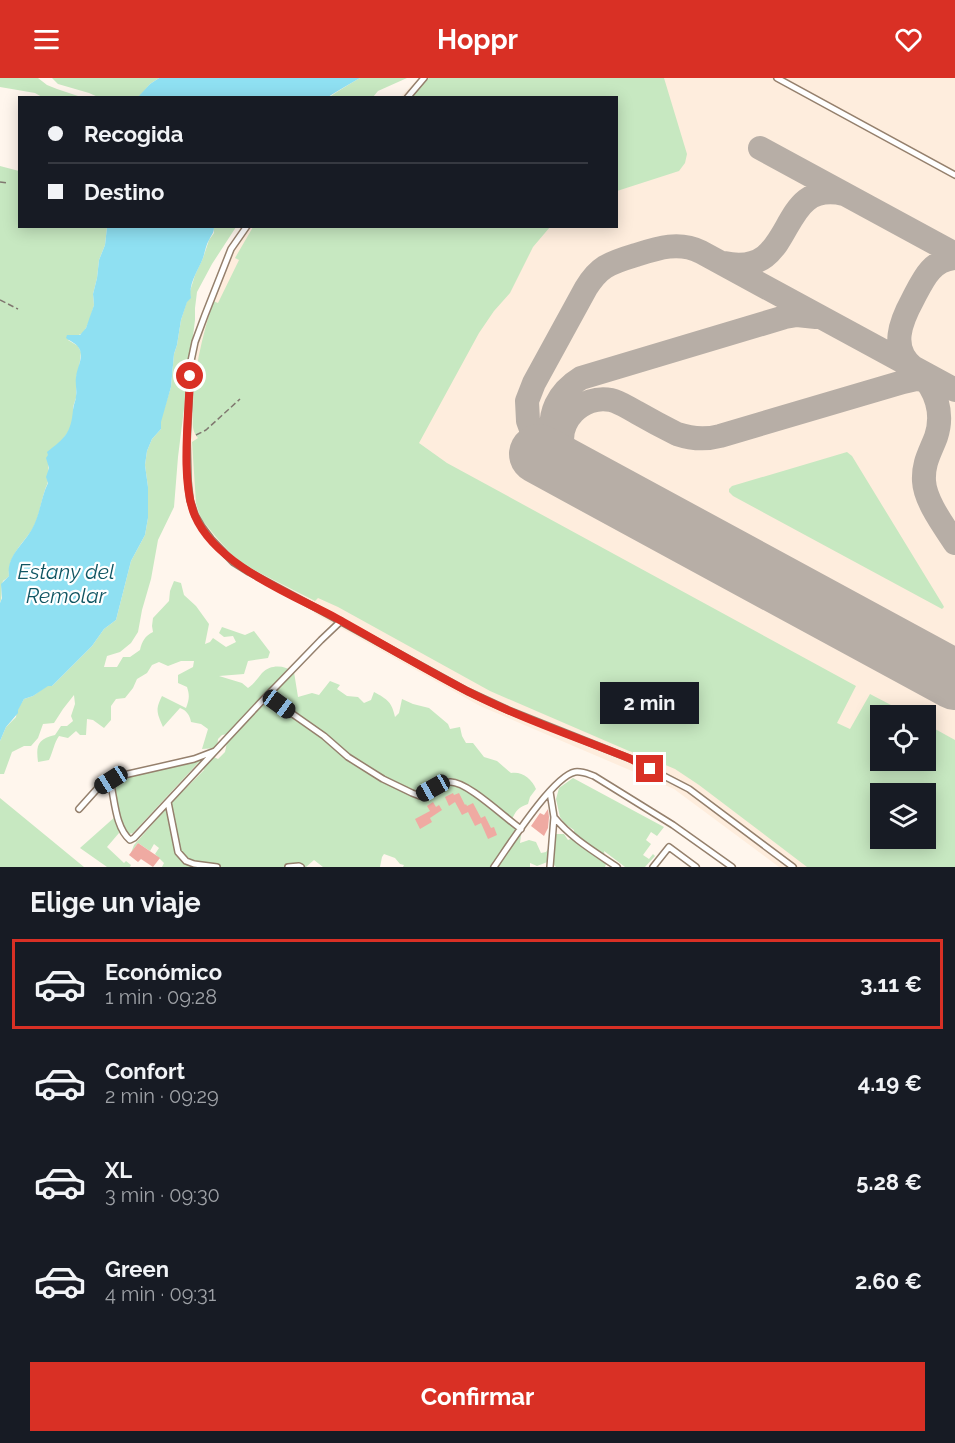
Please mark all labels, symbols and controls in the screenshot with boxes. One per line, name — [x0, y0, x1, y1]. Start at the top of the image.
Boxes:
icon: menu — [30, 23, 63, 56]
icon: heart — [892, 23, 925, 56]
text: Hoppr — [437, 24, 518, 55]
text: Recogida — [84, 121, 183, 147]
text: Destino — [84, 179, 164, 205]
route start — [176, 362, 203, 389]
water label: Estany del Remolar — [17, 559, 115, 608]
callout: 2 min — [600, 682, 700, 724]
car — [259, 686, 299, 722]
text: 2 min — [624, 691, 675, 715]
map controls — [870, 705, 936, 849]
button: locate — [870, 705, 936, 771]
route end — [636, 755, 663, 782]
car — [91, 763, 131, 797]
car — [413, 771, 453, 805]
button: layers — [870, 783, 936, 849]
text: Elige un viaje — [30, 887, 201, 918]
icon: car — [33, 957, 87, 1011]
text: Económico — [105, 959, 222, 985]
text: 3.11 € — [860, 971, 922, 997]
text: 1 min · 09:28 — [105, 985, 217, 1009]
icon: car — [33, 1056, 87, 1110]
text: Confort — [105, 1058, 185, 1084]
text: 4.19 € — [858, 1070, 922, 1096]
text: 2 min · 09:29 — [105, 1084, 219, 1108]
icon: car — [33, 1155, 87, 1209]
text: XL — [105, 1157, 132, 1183]
text: 5.28 € — [856, 1169, 922, 1195]
text: 3 min · 09:30 — [105, 1183, 220, 1207]
icon: car — [33, 1254, 87, 1308]
text: Green — [105, 1256, 169, 1282]
text: 2.60 € — [855, 1268, 922, 1294]
text: 4 min · 09:31 — [105, 1282, 216, 1306]
button: Confirmar — [30, 1362, 925, 1431]

